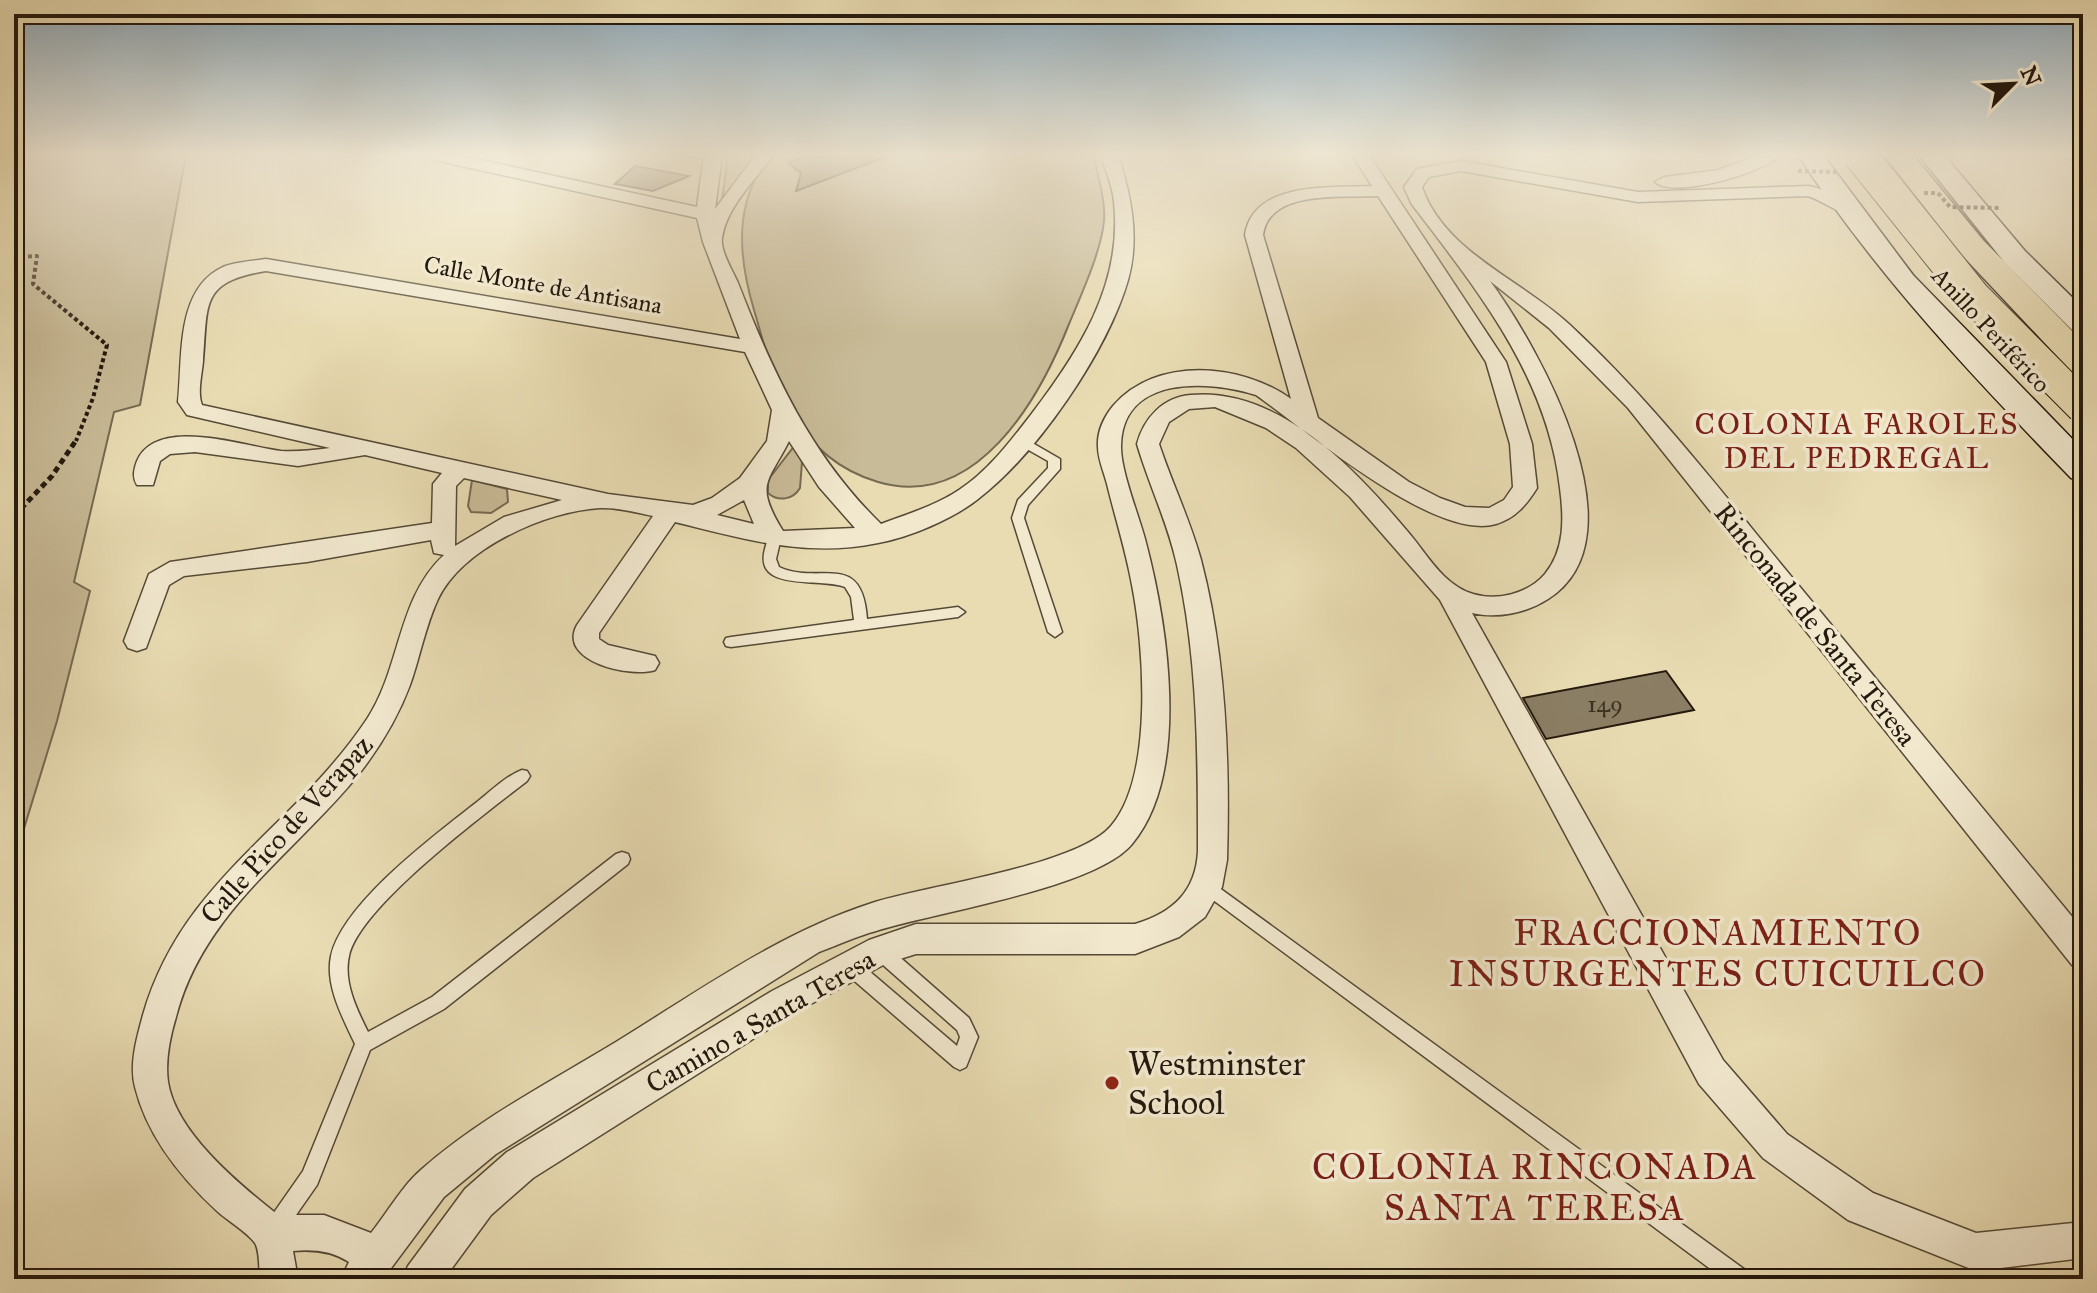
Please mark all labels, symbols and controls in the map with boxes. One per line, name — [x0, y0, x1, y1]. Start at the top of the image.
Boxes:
north arrow — [1973, 44, 2053, 124]
text: N — [2015, 62, 2047, 90]
street label: Calle Monte de Antisana — [422, 249, 665, 321]
street label: Anillo Periférico — [1925, 260, 2057, 399]
district label: COLONIA FAROLES DEL PEDREGAL — [1695, 406, 2019, 476]
street label: Rinconada de Santa Teresa — [1707, 496, 1925, 753]
house number: 149 — [1587, 689, 1623, 719]
street label: Calle Pico de Verapaz — [193, 728, 380, 931]
district label: FRACCIONAMIENTO INSURGENTES CUICUILCO — [1449, 911, 1987, 996]
street label: Camino a Santa Teresa — [639, 941, 881, 1101]
place label: Westminster School — [1128, 1043, 1305, 1123]
marker: Westminster School — [1103, 1074, 1121, 1092]
district label: COLONIA RINCONADA SANTA TERESA — [1312, 1145, 1758, 1230]

